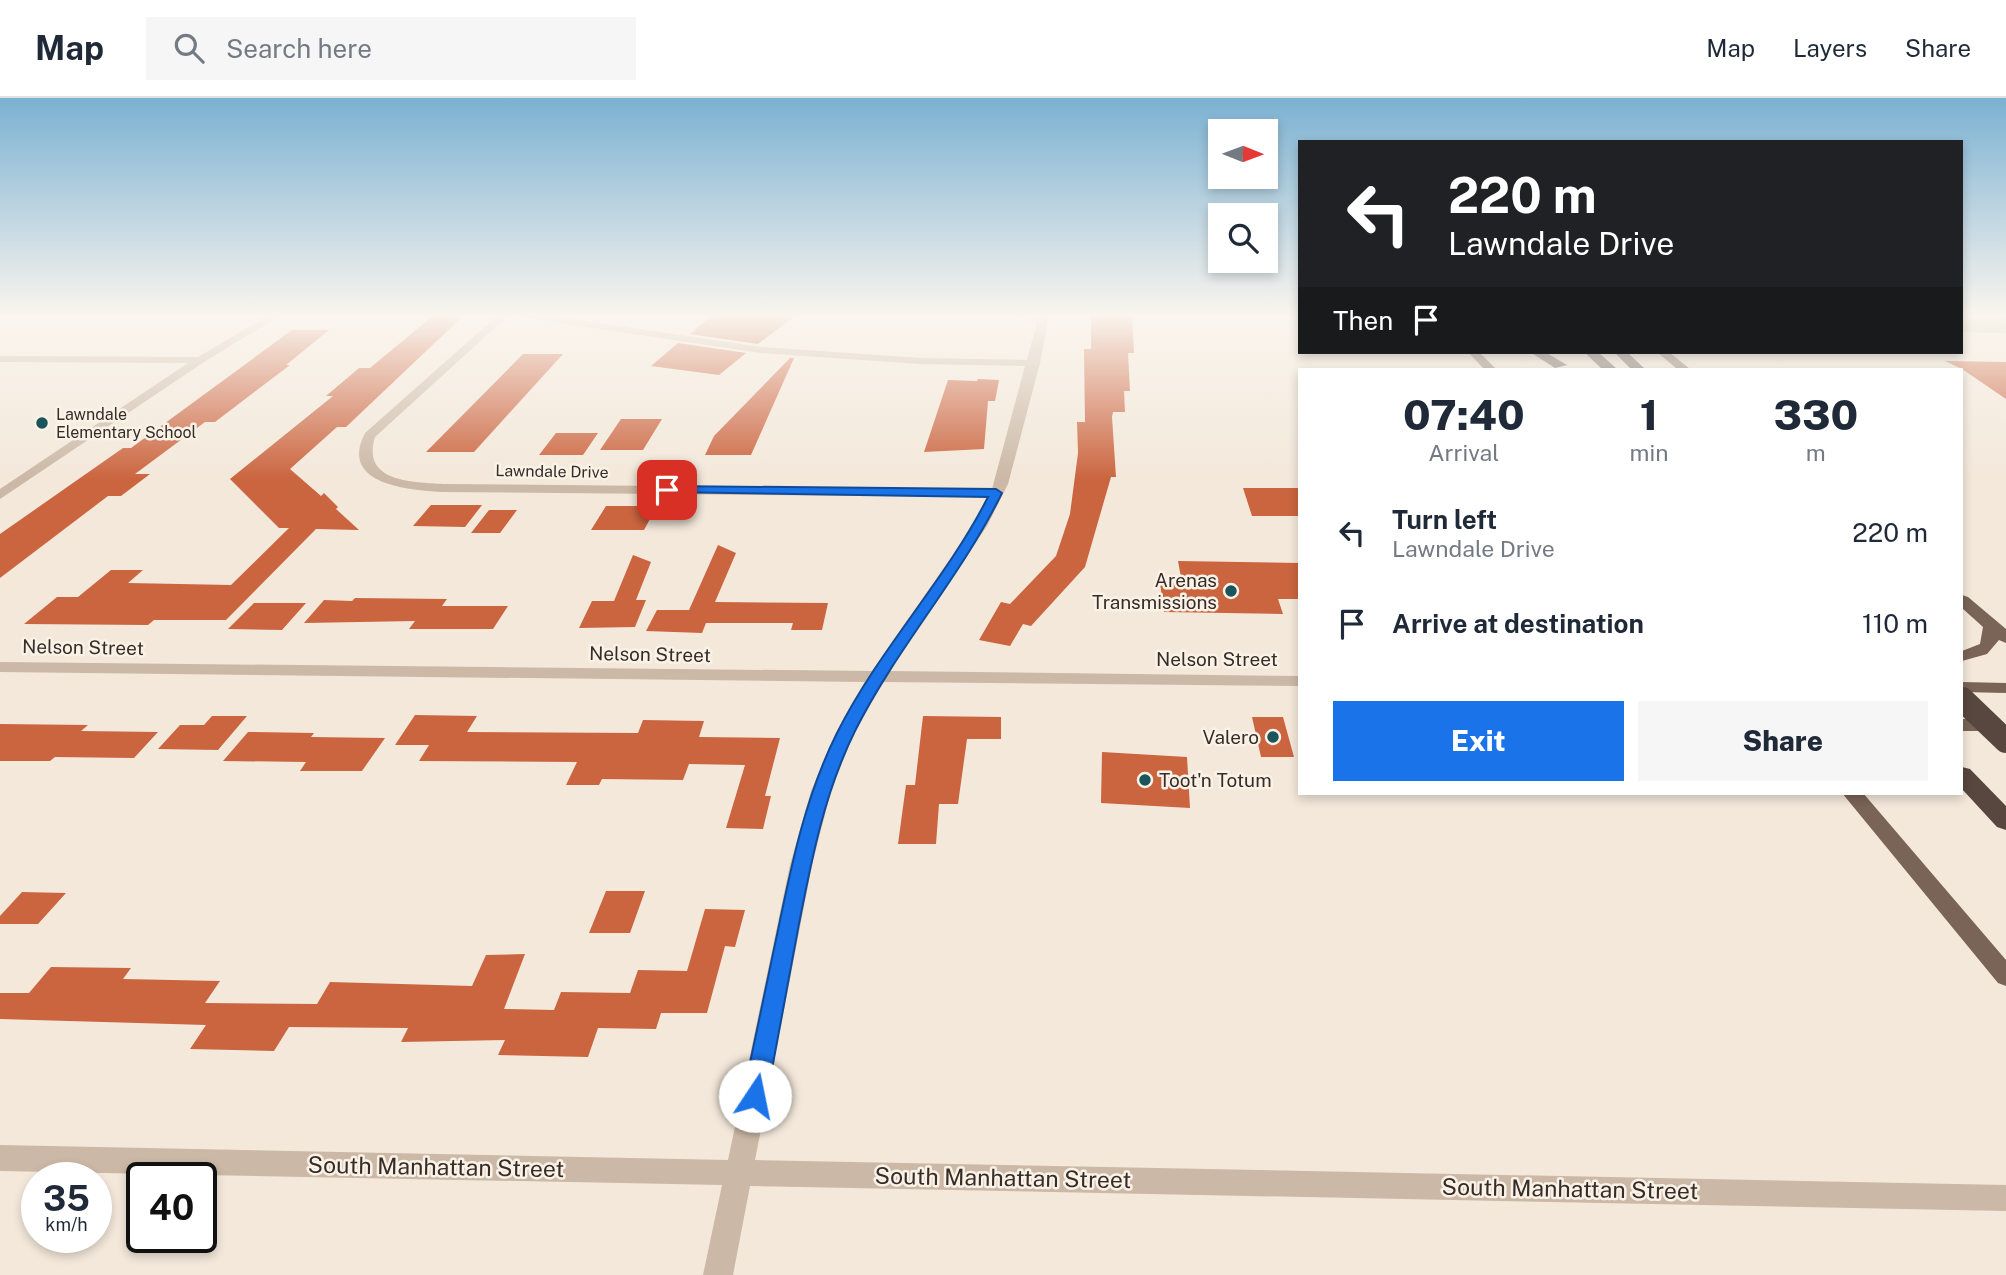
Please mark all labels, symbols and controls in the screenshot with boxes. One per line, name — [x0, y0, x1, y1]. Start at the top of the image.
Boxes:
search box — [146, 17, 636, 80]
text: Map — [35, 29, 104, 67]
icon: search — [170, 29, 208, 67]
text: Search here — [226, 33, 372, 64]
text: Map — [1706, 34, 1755, 62]
text: Layers — [1793, 34, 1867, 62]
text: Share — [1905, 34, 1971, 62]
north arrow — [1208, 119, 1278, 189]
map controls — [1208, 119, 1278, 273]
text: 220 m — [1448, 166, 1597, 224]
icon: left — [1333, 168, 1424, 259]
button: search — [1208, 203, 1278, 273]
text: Lawndale Drive — [1448, 225, 1674, 262]
icon: arrive — [1407, 301, 1445, 339]
text: Then — [1333, 305, 1393, 336]
text: 07:40 — [1403, 390, 1525, 439]
text: 1 — [1640, 390, 1658, 439]
text: 330 — [1773, 390, 1858, 439]
place label: Lawndale Elementary School — [56, 405, 197, 442]
marker: Lawndale Elementary School — [34, 415, 50, 431]
text: Arrival — [1428, 439, 1499, 466]
text: min — [1630, 439, 1669, 466]
text: m — [1806, 439, 1826, 466]
pin — [637, 460, 697, 520]
street label: Lawndale Drive — [495, 461, 609, 482]
icon: arrive — [648, 471, 686, 509]
text: Turn left — [1392, 504, 1497, 535]
icon: left — [1333, 514, 1371, 552]
text: 220 m — [1852, 517, 1928, 548]
text: Lawndale Drive — [1392, 535, 1555, 562]
place label: Arenas Transmissions — [1092, 569, 1217, 613]
marker: Arenas Transmissions — [1223, 583, 1239, 599]
icon: arrive — [1333, 605, 1371, 643]
text: Arrive at destination — [1392, 608, 1644, 639]
text: 110 m — [1862, 608, 1928, 639]
street label: Nelson Street — [22, 635, 144, 659]
street label: Nelson Street — [589, 642, 711, 666]
street label: Nelson Street — [1156, 648, 1278, 670]
button: Exit — [1333, 701, 1624, 781]
button: Share — [1638, 701, 1928, 781]
place label: Valero — [1202, 726, 1259, 748]
marker: Valero — [1265, 729, 1281, 745]
place label: Toot'n Totum — [1159, 769, 1272, 791]
marker: Toot'n Totum — [1137, 772, 1153, 788]
position arrow — [718, 1059, 792, 1133]
street label: South Manhattan Street — [307, 1151, 565, 1182]
speed limit sign: 40 — [126, 1162, 217, 1253]
street label: South Manhattan Street — [874, 1162, 1132, 1193]
street label: South Manhattan Street — [1441, 1173, 1699, 1204]
text: 35 — [43, 1178, 90, 1219]
text: km/h — [45, 1214, 88, 1235]

